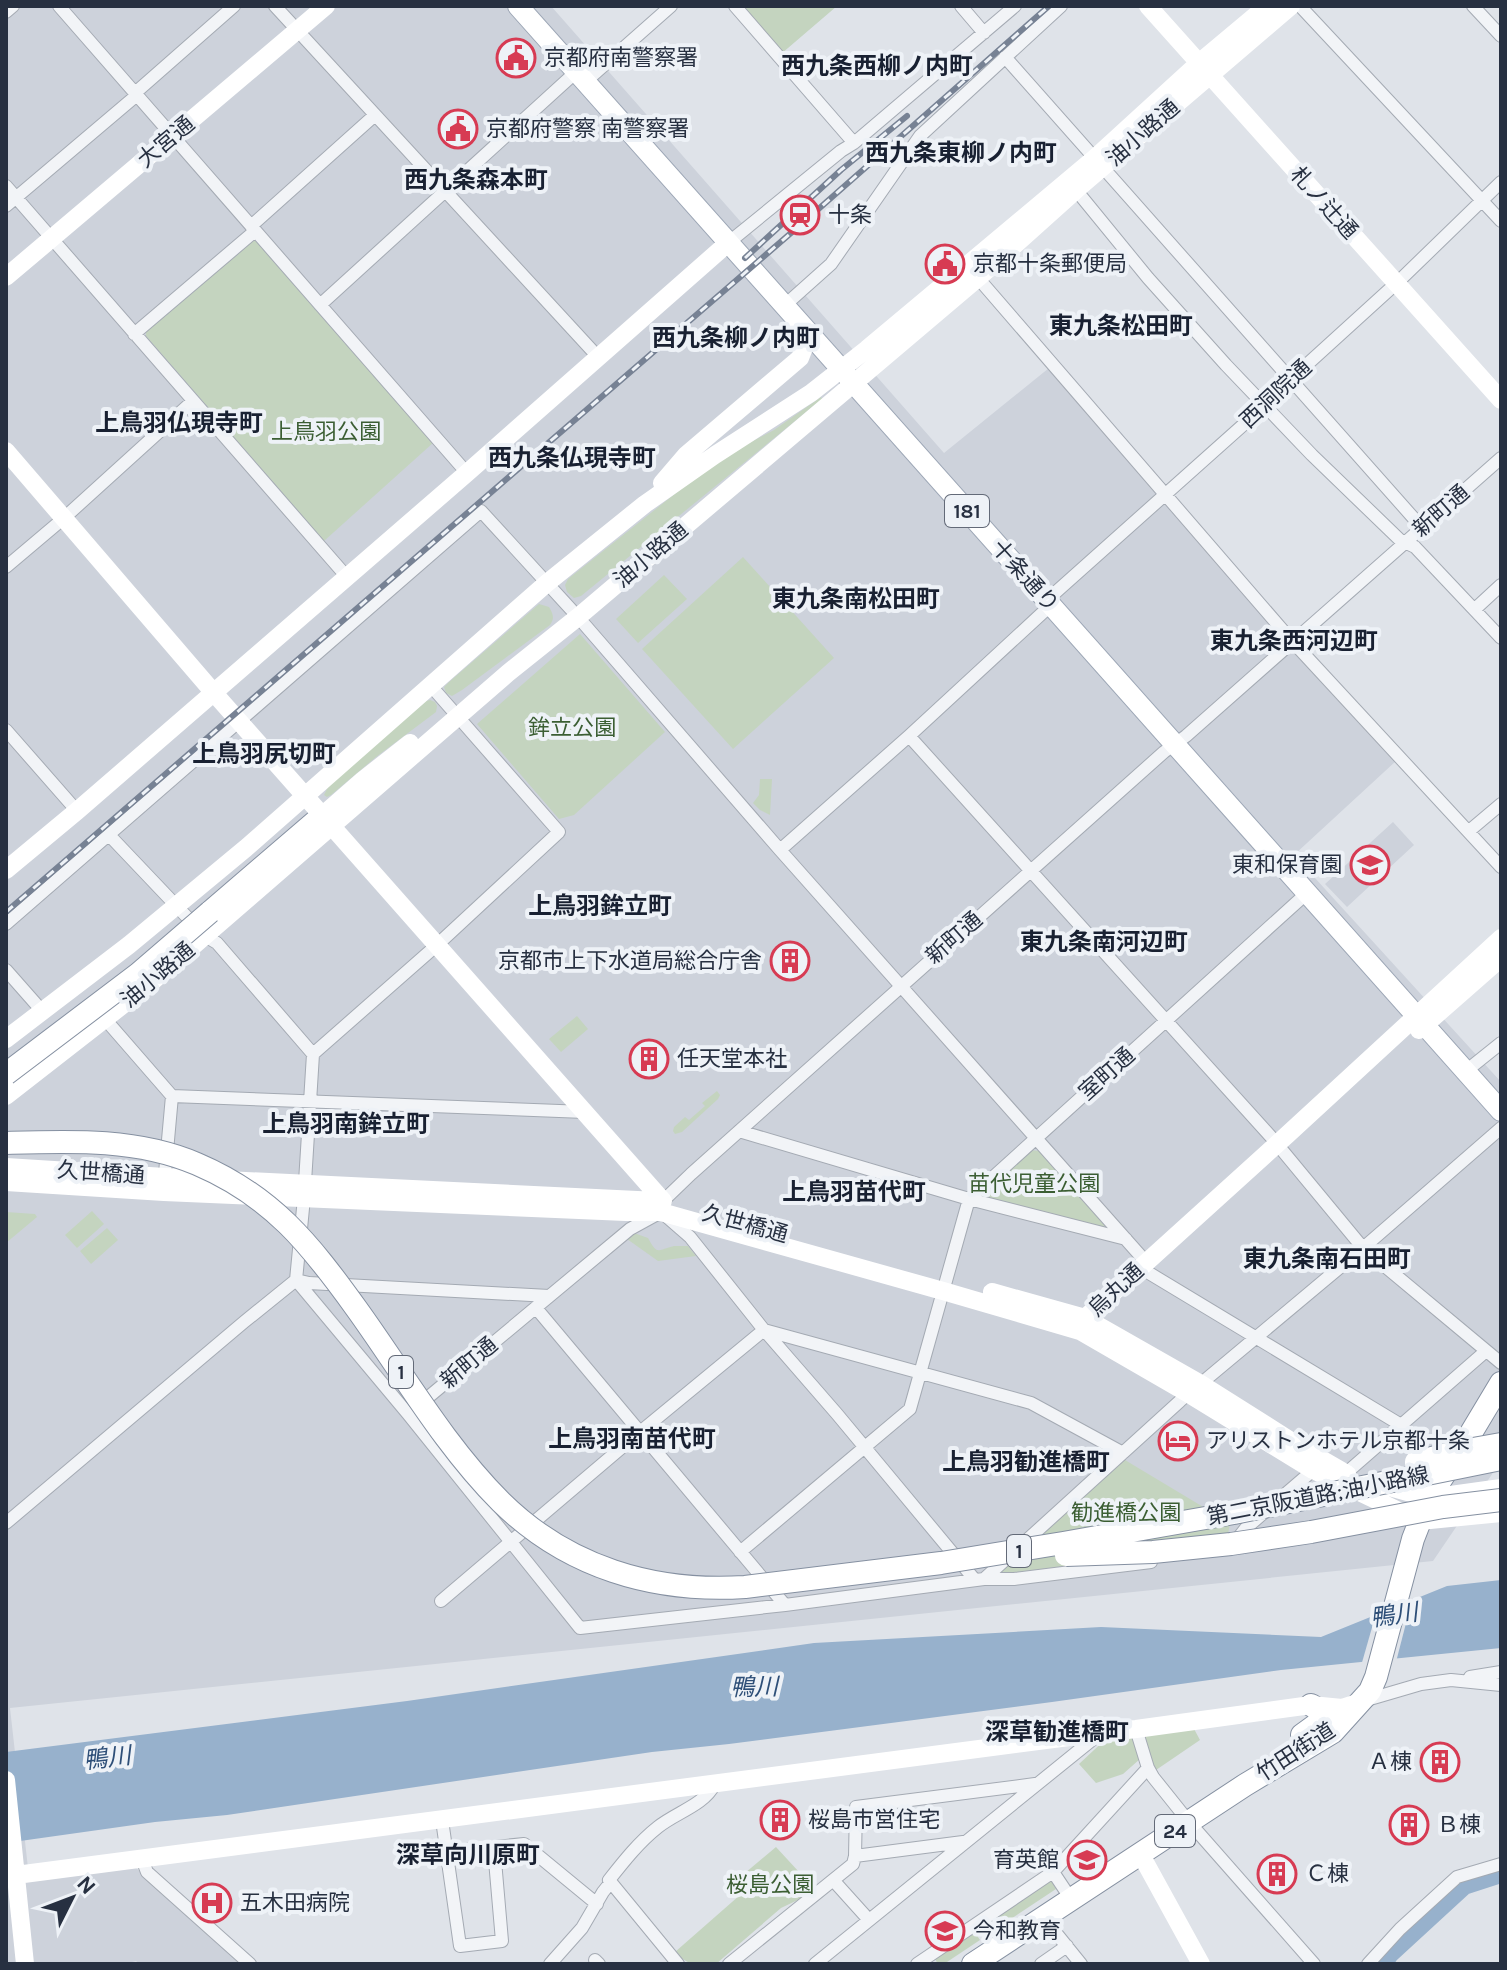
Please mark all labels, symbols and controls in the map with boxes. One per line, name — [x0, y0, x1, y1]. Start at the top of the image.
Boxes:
public building icon: 京都府南警察署 — [495, 37, 537, 79]
place label: 京都府南警察署 — [544, 45, 698, 71]
district label: 西九条西柳ノ内町 — [781, 52, 973, 80]
street label: 油小路通 — [1101, 94, 1185, 172]
public building icon: 京都府警察 南警察署 — [437, 108, 479, 150]
street label: 大宮通 — [132, 111, 200, 173]
place label: 京都府警察 南警察署 — [486, 116, 689, 142]
district label: 西九条東柳ノ内町 — [865, 139, 1057, 167]
street label: 札ノ辻通 — [1285, 162, 1363, 244]
district label: 西九条森本町 — [404, 166, 548, 194]
station icon: 十条 — [779, 194, 821, 236]
place label: 十条 — [828, 202, 872, 228]
public building icon: 京都十条郵便局 — [924, 243, 966, 285]
place label: 京都十条郵便局 — [973, 251, 1127, 277]
district label: 東九条松田町 — [1049, 312, 1193, 340]
district label: 西九条柳ノ内町 — [652, 324, 820, 352]
street label: 西洞院通 — [1235, 354, 1317, 434]
district label: 上鳥羽仏現寺町 — [95, 409, 263, 437]
park label: 上鳥羽公園 — [271, 419, 381, 445]
district label: 西九条仏現寺町 — [488, 444, 656, 472]
street label: 新町通 — [1408, 480, 1474, 542]
road number: 181 — [945, 495, 989, 527]
street label: 油小路通 — [609, 517, 693, 593]
street label: 十条通り — [986, 535, 1064, 617]
district label: 東九条南松田町 — [772, 585, 940, 613]
district label: 東九条西河辺町 — [1210, 627, 1378, 655]
park label: 鉾立公園 — [528, 715, 616, 741]
district label: 上鳥羽尻切町 — [192, 740, 336, 768]
school or university icon: 東和保育園 — [1349, 844, 1391, 886]
place label: 東和保育園 — [1232, 852, 1342, 878]
district label: 上鳥羽鉾立町 — [528, 892, 672, 920]
street label: 新町通 — [921, 907, 987, 969]
district label: 東九条南河辺町 — [1020, 928, 1188, 956]
street label: 油小路通 — [116, 937, 200, 1013]
building icon: 京都市上下水道局総合庁舎 — [769, 940, 811, 982]
place label: 京都市上下水道局総合庁舎 — [498, 948, 762, 974]
building icon: 任天堂本社 — [628, 1038, 670, 1080]
street label: 室町通 — [1074, 1042, 1140, 1106]
place label: 任天堂本社 — [677, 1046, 787, 1072]
district label: 上鳥羽南鉾立町 — [262, 1110, 430, 1138]
street label: 久世橋通 — [56, 1157, 146, 1189]
park label: 苗代児童公園 — [968, 1171, 1100, 1197]
district label: 上鳥羽苗代町 — [782, 1178, 926, 1206]
street label: 久世橋通 — [699, 1200, 791, 1248]
district label: 東九条南石田町 — [1243, 1245, 1411, 1273]
street label: 烏丸通 — [1083, 1258, 1149, 1322]
street label: 新町通 — [435, 1332, 503, 1394]
road number: 1 — [389, 1356, 413, 1388]
hotel icon: アリストンホテル京都十条 — [1157, 1420, 1199, 1462]
district label: 上鳥羽南苗代町 — [548, 1425, 716, 1453]
place label: アリストンホテル京都十条 — [1206, 1428, 1470, 1454]
district label: 上鳥羽勧進橋町 — [942, 1448, 1110, 1476]
street label: 第二京阪道路;油小路線 — [1205, 1462, 1431, 1530]
park label: 勧進橋公園 — [1071, 1500, 1181, 1526]
road number: 1 — [1007, 1535, 1031, 1567]
water label: 鴨川 — [1368, 1597, 1423, 1632]
water label: 鴨川 — [730, 1673, 781, 1701]
street label: 竹田街道 — [1252, 1717, 1340, 1787]
district label: 深草勧進橋町 — [985, 1718, 1129, 1746]
water label: 鴨川 — [81, 1741, 136, 1775]
building icon: Ａ棟 — [1419, 1741, 1461, 1783]
place label: Ａ棟 — [1368, 1749, 1412, 1775]
building icon: 桜島市営住宅 — [759, 1799, 801, 1841]
building icon: Ｂ棟 — [1388, 1804, 1430, 1846]
place label: 桜島市営住宅 — [808, 1807, 940, 1833]
place label: Ｂ棟 — [1437, 1812, 1481, 1838]
road number: 24 — [1155, 1815, 1195, 1847]
school or university icon: 育英館 — [1066, 1839, 1108, 1881]
district label: 深草向川原町 — [396, 1841, 540, 1869]
place label: 育英館 — [993, 1847, 1059, 1873]
building icon: Ｃ棟 — [1256, 1853, 1298, 1895]
north arrow — [32, 1858, 112, 1938]
place label: Ｃ棟 — [1305, 1861, 1349, 1887]
text: N — [71, 1871, 101, 1900]
park label: 桜島公園 — [726, 1872, 814, 1898]
hospital icon: 五木田病院 — [191, 1882, 233, 1924]
place label: 五木田病院 — [240, 1890, 350, 1916]
school or university icon: 今和教育 — [924, 1910, 966, 1952]
place label: 今和教育 — [973, 1918, 1061, 1944]

